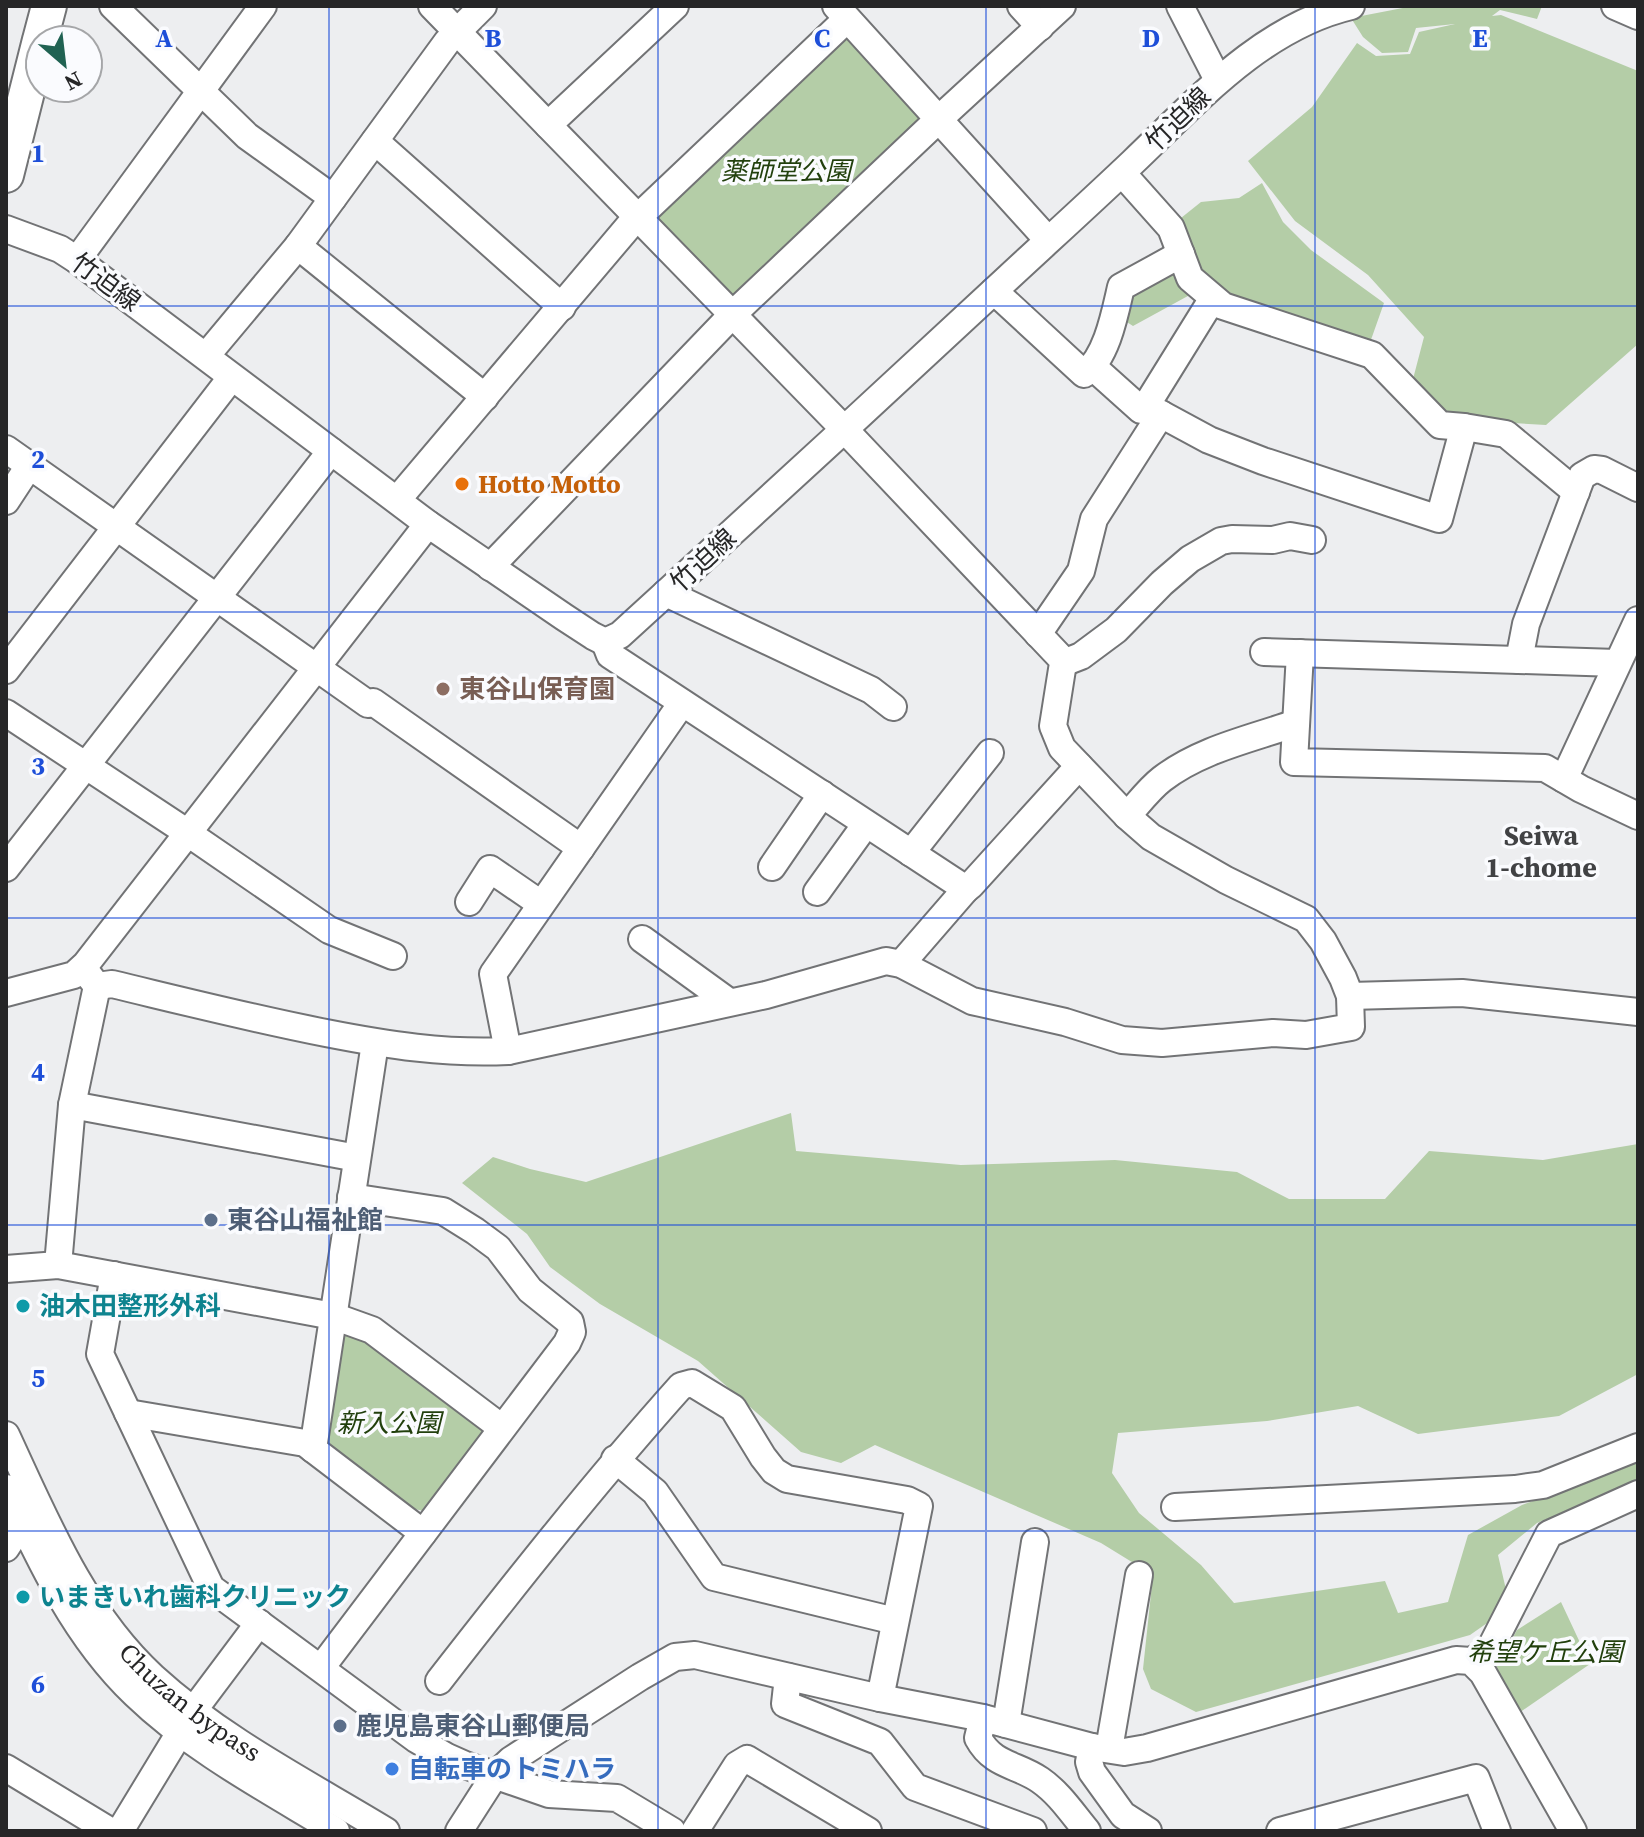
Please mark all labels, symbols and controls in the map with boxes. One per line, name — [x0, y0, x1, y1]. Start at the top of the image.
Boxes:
text: A — [155, 20, 173, 56]
text: B — [485, 20, 502, 56]
text: C — [814, 20, 830, 56]
text: D — [1142, 20, 1160, 56]
text: E — [1472, 20, 1488, 56]
north arrow — [24, 24, 104, 104]
text: N — [59, 65, 88, 99]
street label: 竹迫線 — [1137, 79, 1219, 159]
text: 1 — [31, 135, 45, 171]
park label: 薬師堂公園 — [721, 153, 855, 189]
street label: 竹迫線 — [64, 245, 148, 319]
text: 2 — [31, 441, 45, 477]
place label: Hotto Motto — [478, 466, 621, 502]
marker: Hotto Motto — [453, 475, 471, 493]
street label: 竹迫線 — [662, 520, 744, 600]
place label: 東谷山保育園 — [459, 671, 615, 707]
marker: 東谷山保育園 — [434, 680, 452, 698]
text: 3 — [31, 748, 45, 784]
district label: Seiwa 1-chome — [1485, 816, 1597, 886]
text: 4 — [31, 1054, 45, 1090]
place label: 東谷山福祉館 — [227, 1202, 383, 1238]
marker: 東谷山福祉館 — [202, 1211, 220, 1229]
place label: 油木田整形外科 — [39, 1288, 221, 1324]
marker: 油木田整形外科 — [14, 1297, 32, 1315]
text: 5 — [31, 1360, 45, 1396]
park label: 新入公園 — [337, 1405, 445, 1441]
place label: いまきいれ歯科クリニック — [39, 1579, 351, 1615]
marker: いまきいれ歯科クリニック — [14, 1588, 32, 1606]
park label: 希望ケ丘公園 — [1467, 1634, 1627, 1670]
street label: Chuzan bypass — [111, 1635, 268, 1770]
text: 6 — [31, 1666, 45, 1702]
place label: 鹿児島東谷山郵便局 — [356, 1708, 590, 1744]
marker: 鹿児島東谷山郵便局 — [331, 1717, 349, 1735]
place label: 自転車のトミハラ — [408, 1751, 616, 1787]
marker: 自転車のトミハラ — [383, 1760, 401, 1778]

